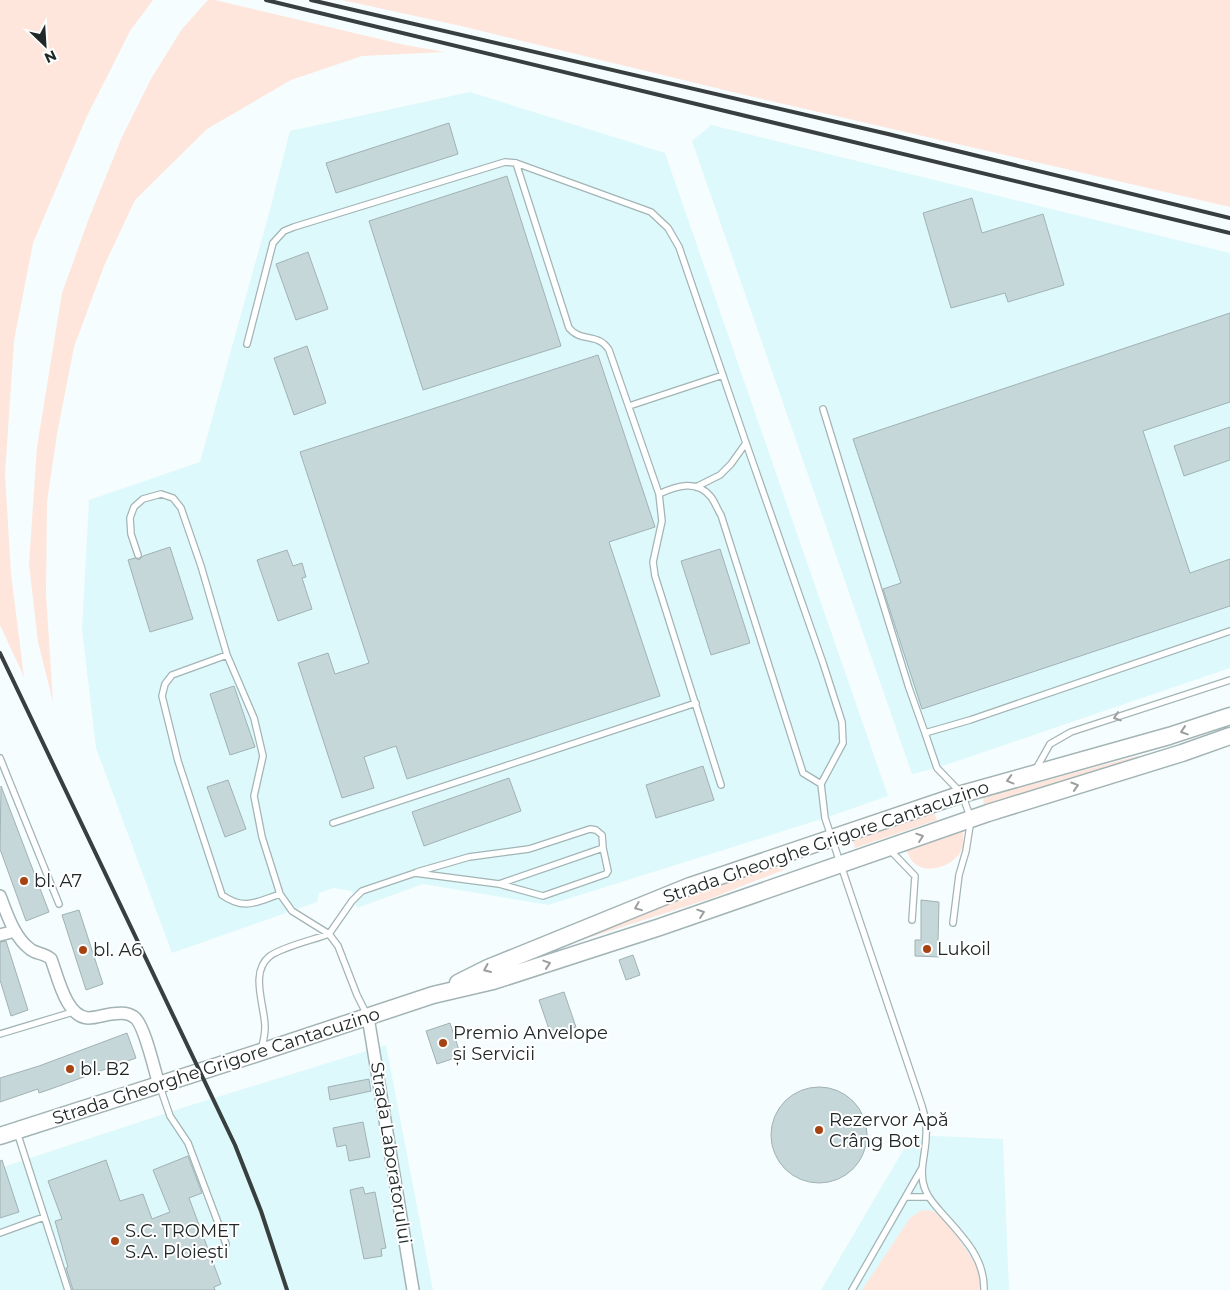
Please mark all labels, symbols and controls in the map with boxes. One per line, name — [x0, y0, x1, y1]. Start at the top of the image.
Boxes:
north arrow — [20, 20, 70, 70]
text: N — [42, 46, 59, 67]
one-way arrow — [1114, 711, 1122, 721]
one-way arrow — [1180, 726, 1188, 736]
one-way arrow — [1007, 775, 1015, 785]
street label: Strada Gheorghe Grigore Cantacuzino — [660, 776, 992, 908]
one-way arrow — [1070, 782, 1078, 792]
one-way arrow — [915, 833, 924, 843]
place label: bl. A7 — [34, 870, 82, 892]
marker: bl. A7 — [18, 875, 30, 887]
one-way arrow — [634, 901, 643, 912]
one-way arrow — [697, 909, 705, 919]
place label: Lukoil — [937, 938, 991, 960]
place label: bl. A6 — [93, 939, 142, 961]
marker: Lukoil — [921, 943, 933, 955]
marker: bl. A6 — [77, 944, 89, 956]
one-way arrow — [542, 960, 551, 970]
one-way arrow — [483, 962, 492, 973]
street label: Strada Gheorghe Grigore Cantacuzino — [49, 1003, 383, 1129]
place label: Premio Anvelope și Servicii — [453, 1022, 608, 1066]
marker: Premio Anvelope și Servicii — [437, 1037, 449, 1049]
place label: bl. B2 — [80, 1058, 129, 1080]
street label: Strada Laboratorului — [366, 1060, 416, 1246]
marker: bl. B2 — [64, 1063, 76, 1075]
place label: Rezervor Apă Crâng Bot — [829, 1109, 949, 1152]
marker: Rezervor Apă Crâng Bot — [813, 1124, 825, 1136]
place label: S.C. TROMET S.A. Ploiești — [125, 1220, 240, 1264]
marker: S.C. TROMET S.A. Ploiești — [109, 1235, 121, 1247]

